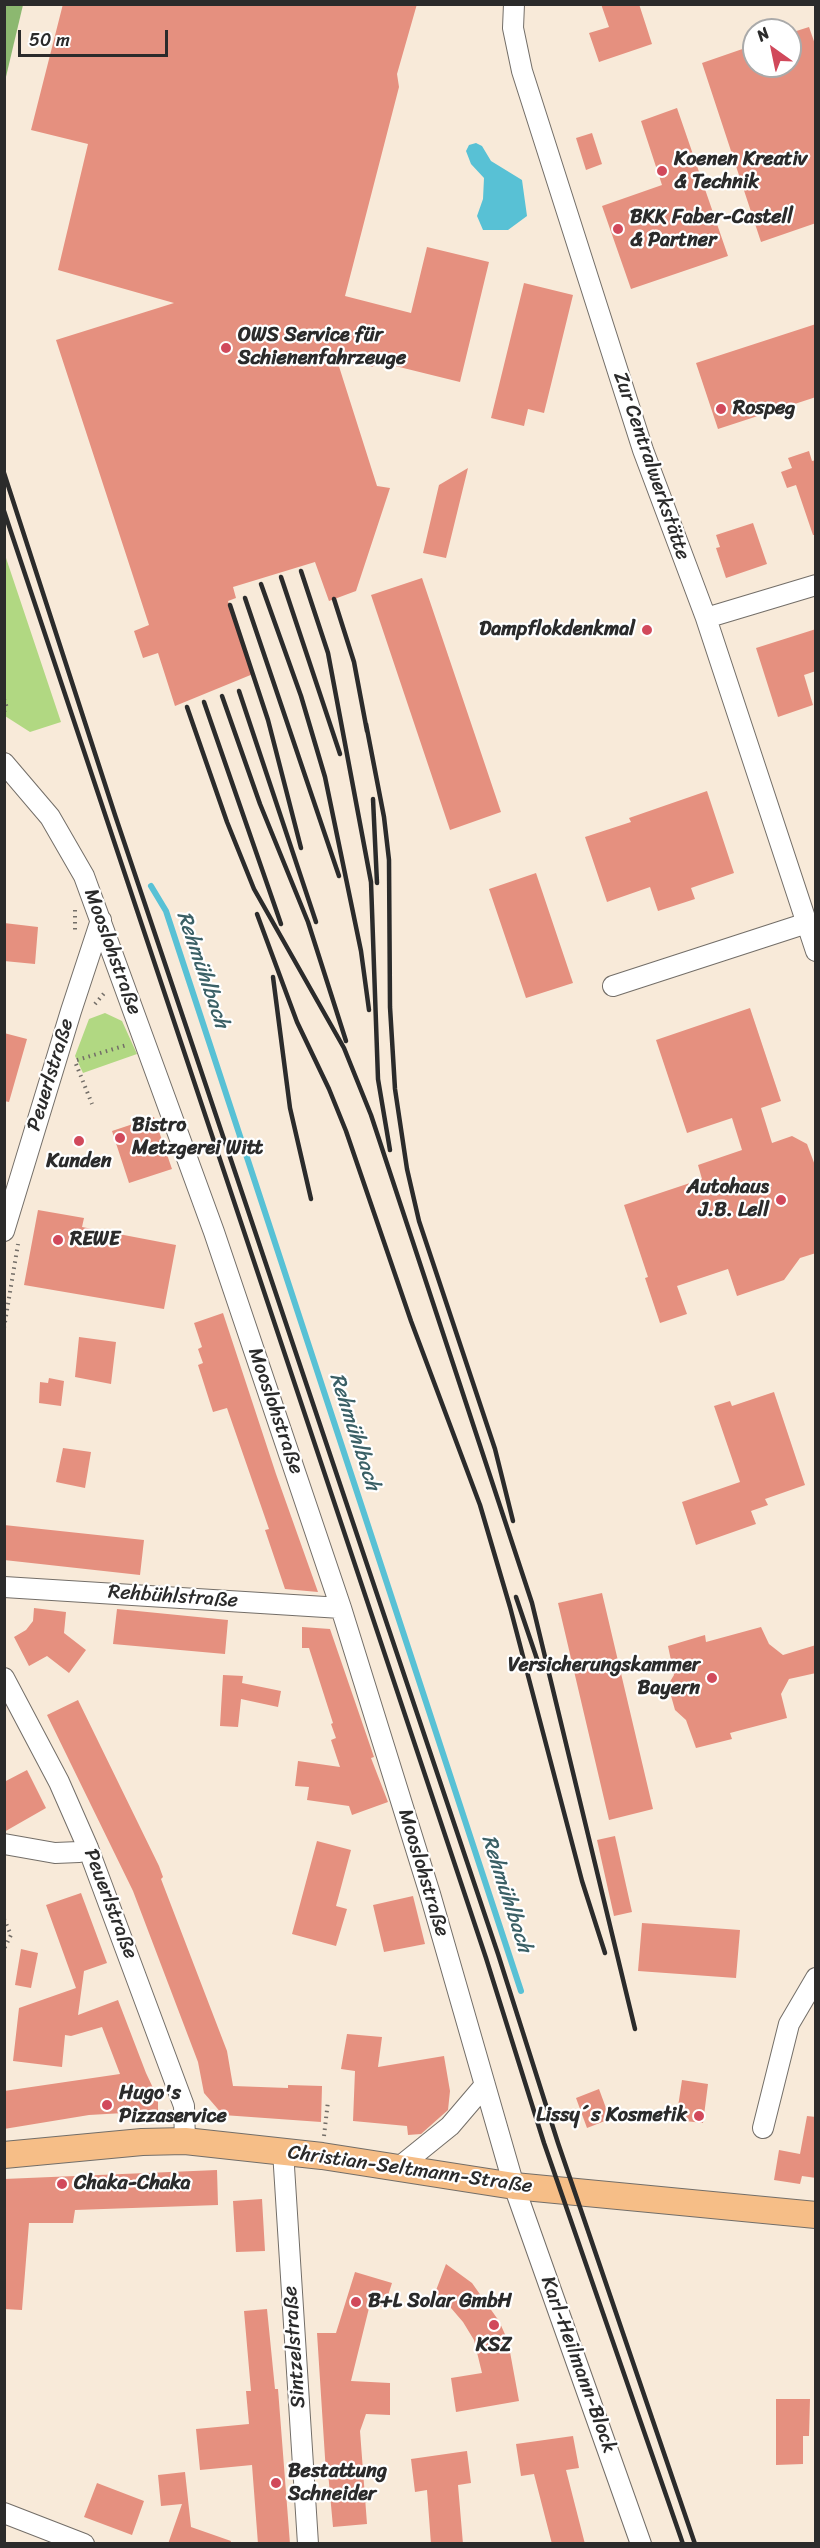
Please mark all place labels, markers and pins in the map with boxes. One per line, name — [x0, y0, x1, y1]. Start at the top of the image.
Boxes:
place label: Koenen Kreativ & Technik — [674, 148, 807, 195]
marker: Koenen Kreativ & Technik — [655, 164, 669, 178]
place label: BKK Faber-Castell & Partner — [630, 206, 793, 253]
marker: BKK Faber-Castell & Partner — [611, 222, 625, 236]
place label: OWS Service für Schienenfahrzeuge — [238, 324, 406, 371]
marker: OWS Service für Schienenfahrzeuge — [219, 341, 233, 355]
place label: Rospeg — [733, 397, 795, 421]
marker: Rospeg — [714, 402, 728, 416]
place label: Dampflokdenkmal — [479, 618, 635, 642]
marker: Dampflokdenkmal — [640, 623, 654, 637]
place label: Bistro Metzgerei Witt — [132, 1114, 263, 1161]
marker: Bistro Metzgerei Witt — [113, 1131, 127, 1145]
marker: Kunden — [72, 1134, 86, 1148]
place label: Kunden — [46, 1150, 112, 1174]
place label: Autohaus J.B. Lell — [687, 1176, 769, 1223]
marker: Autohaus J.B. Lell — [774, 1193, 788, 1207]
place label: REWE — [70, 1228, 120, 1252]
marker: REWE — [51, 1233, 65, 1247]
place label: Versicherungskammer Bayern — [508, 1654, 700, 1701]
marker: Versicherungskammer Bayern — [705, 1671, 719, 1685]
place label: Hugo's Pizzaservice — [119, 2082, 227, 2129]
marker: Hugo's Pizzaservice — [100, 2098, 114, 2112]
place label: Lissy´s Kosmetik — [536, 2104, 687, 2128]
marker: Lissy´s Kosmetik — [692, 2109, 706, 2123]
place label: Chaka-Chaka — [74, 2172, 191, 2196]
marker: Chaka-Chaka — [55, 2177, 69, 2191]
place label: B+L Solar GmbH — [368, 2290, 512, 2314]
marker: B+L Solar GmbH — [349, 2295, 363, 2309]
marker: KSZ — [487, 2318, 501, 2332]
place label: KSZ — [476, 2334, 512, 2358]
place label: Bestattung Schneider — [288, 2460, 387, 2507]
marker: Bestattung Schneider — [269, 2476, 283, 2490]

